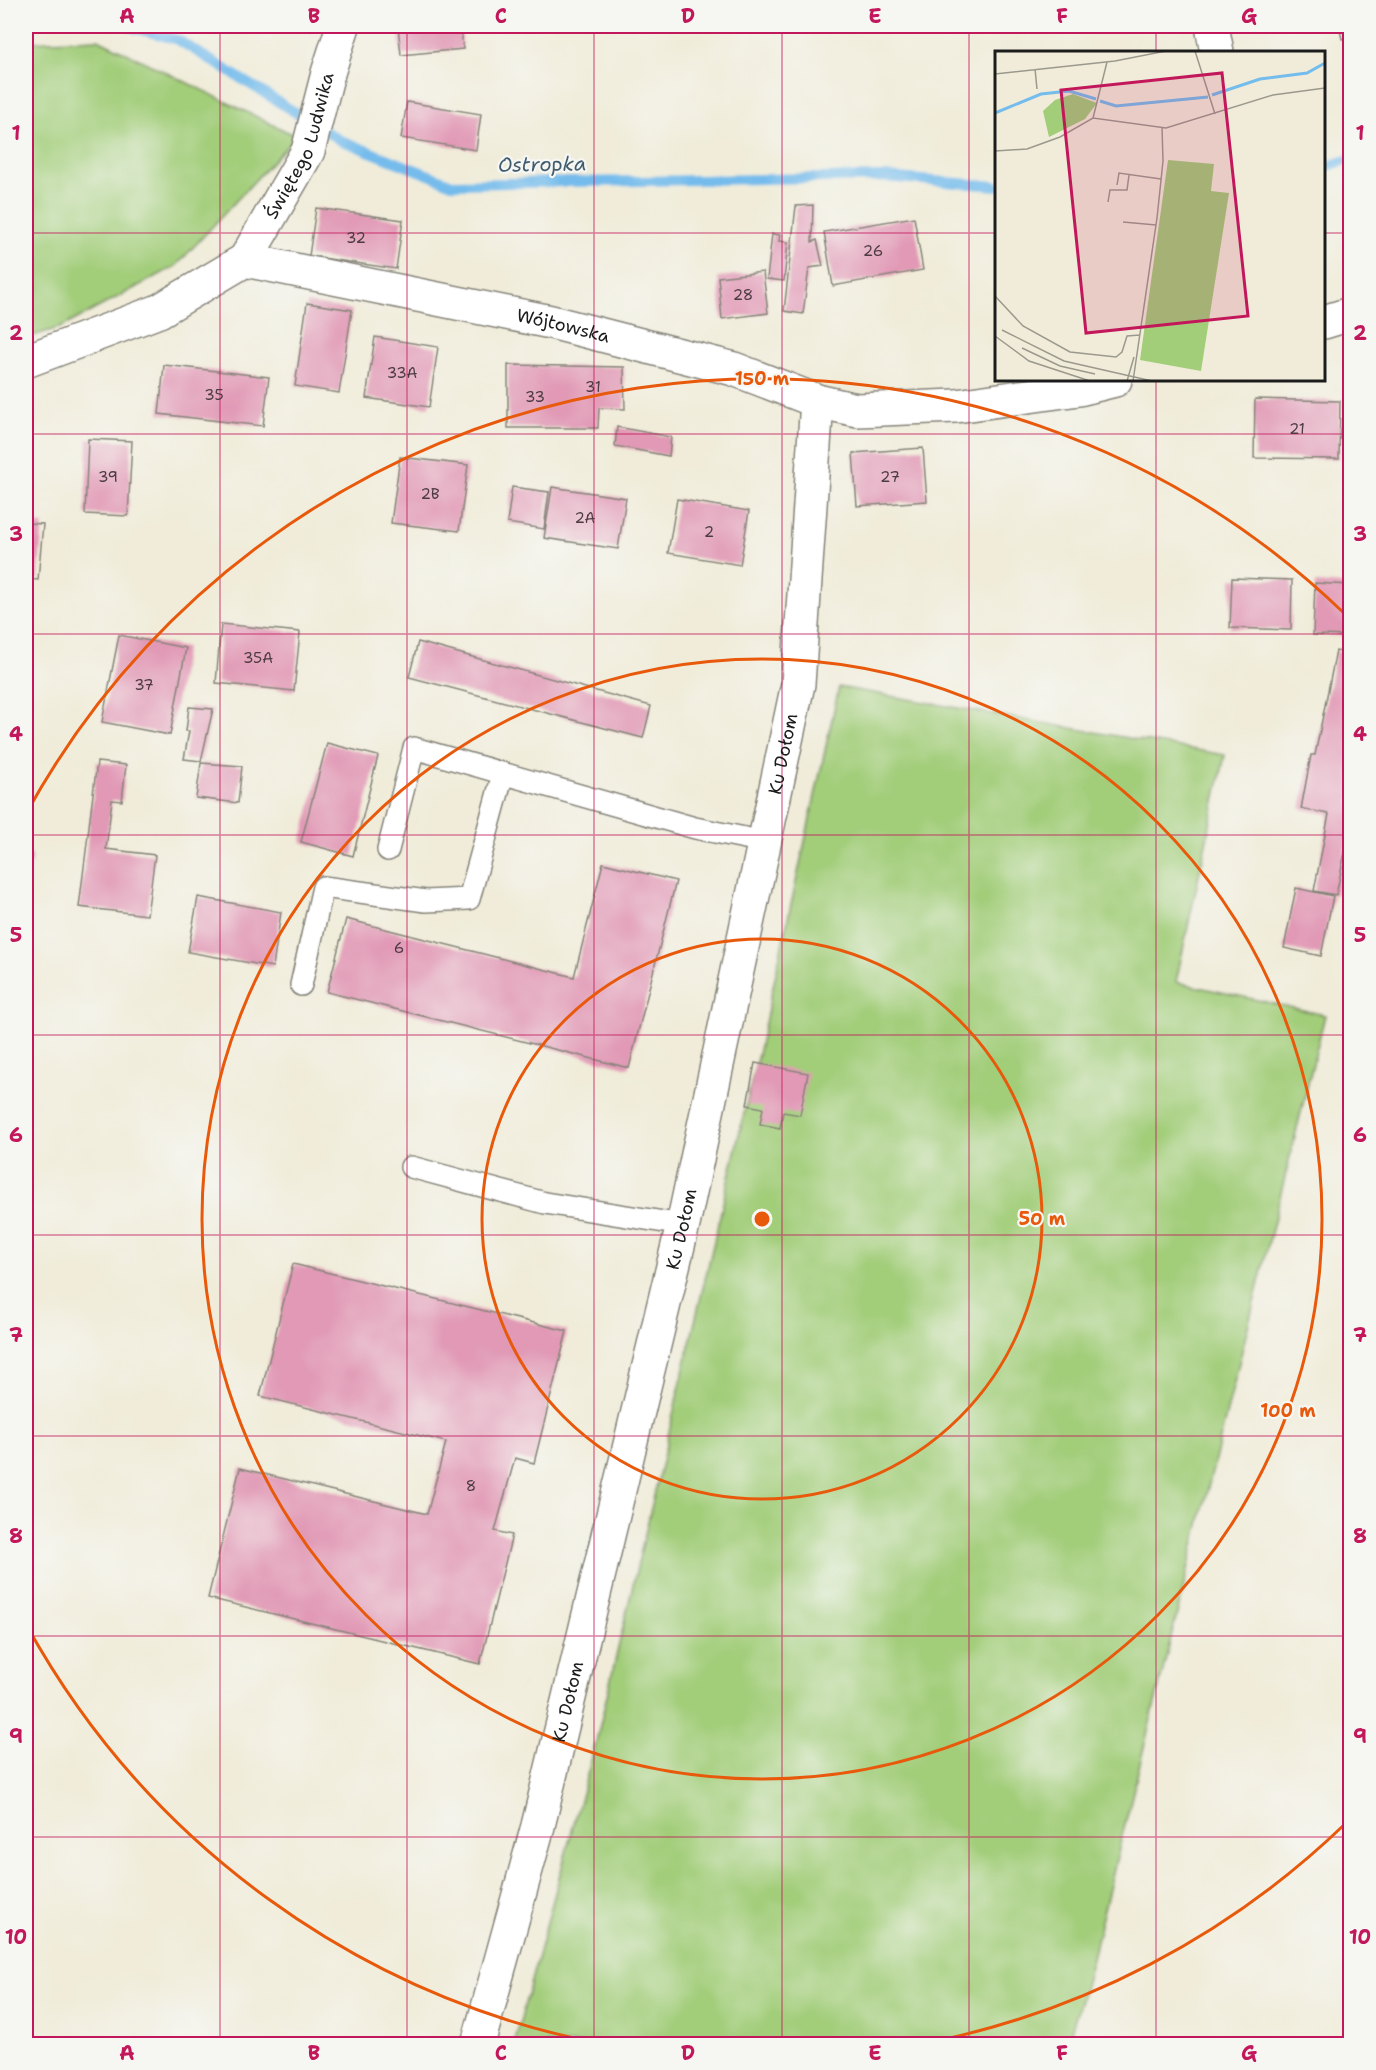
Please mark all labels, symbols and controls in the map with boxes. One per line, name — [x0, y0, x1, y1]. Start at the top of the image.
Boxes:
text: A — [119, 3, 135, 29]
text: B — [308, 3, 320, 29]
text: C — [495, 3, 507, 29]
text: D — [681, 3, 695, 29]
text: E — [868, 3, 882, 29]
text: F — [1056, 3, 1068, 29]
text: G — [1241, 3, 1257, 29]
inset map — [995, 51, 1325, 381]
street label: Świętego Ludwika — [259, 70, 340, 223]
text: 1 — [11, 120, 21, 146]
text: 1 — [1355, 120, 1365, 146]
water label: Ostropka — [498, 150, 586, 178]
house number: 32 — [346, 228, 366, 248]
house number: 26 — [863, 241, 883, 261]
house number: 28 — [733, 285, 753, 305]
street label: Wójtowska — [514, 303, 612, 349]
text: 2 — [9, 320, 23, 346]
text: 2 — [1353, 320, 1367, 346]
house number: 33A — [387, 363, 417, 383]
text: 150 m — [735, 367, 790, 391]
house number: 31 — [585, 377, 601, 397]
house number: 35 — [204, 385, 224, 405]
house number: 33 — [525, 387, 545, 407]
house number: 21 — [1289, 419, 1305, 439]
house number: 39 — [98, 467, 118, 487]
house number: 27 — [880, 467, 900, 487]
house number: 2B — [420, 484, 440, 504]
house number: 2A — [575, 508, 595, 528]
text: 3 — [9, 521, 23, 547]
text: 3 — [1353, 521, 1367, 547]
house number: 2 — [704, 522, 714, 542]
house number: 35A — [243, 648, 273, 668]
house number: 37 — [134, 675, 154, 695]
street label: Ku Dołom — [763, 711, 803, 797]
text: 4 — [9, 721, 23, 747]
text: 4 — [1353, 721, 1367, 747]
text: 5 — [10, 922, 22, 948]
text: 5 — [1354, 922, 1366, 948]
house number: 6 — [394, 938, 404, 958]
text: 6 — [9, 1122, 23, 1148]
text: 6 — [1353, 1122, 1367, 1148]
street label: Ku Dołom — [661, 1186, 702, 1272]
text: 50 m — [1019, 1207, 1066, 1231]
centre of rings — [752, 1209, 772, 1229]
text: 7 — [9, 1322, 23, 1348]
text: 7 — [1353, 1322, 1367, 1348]
text: 100 m — [1260, 1399, 1316, 1423]
house number: 8 — [466, 1476, 476, 1496]
text: 8 — [9, 1523, 23, 1549]
text: 8 — [1353, 1523, 1367, 1549]
street label: Ku Dołom — [547, 1659, 589, 1745]
text: 9 — [9, 1723, 23, 1749]
text: 9 — [1353, 1723, 1367, 1749]
text: 10 — [5, 1924, 27, 1950]
text: 10 — [1349, 1924, 1371, 1950]
text: A — [119, 2040, 135, 2066]
text: B — [308, 2040, 320, 2066]
text: C — [495, 2040, 507, 2066]
text: D — [681, 2040, 695, 2066]
text: E — [868, 2040, 882, 2066]
text: F — [1056, 2040, 1068, 2066]
text: G — [1241, 2040, 1257, 2066]

